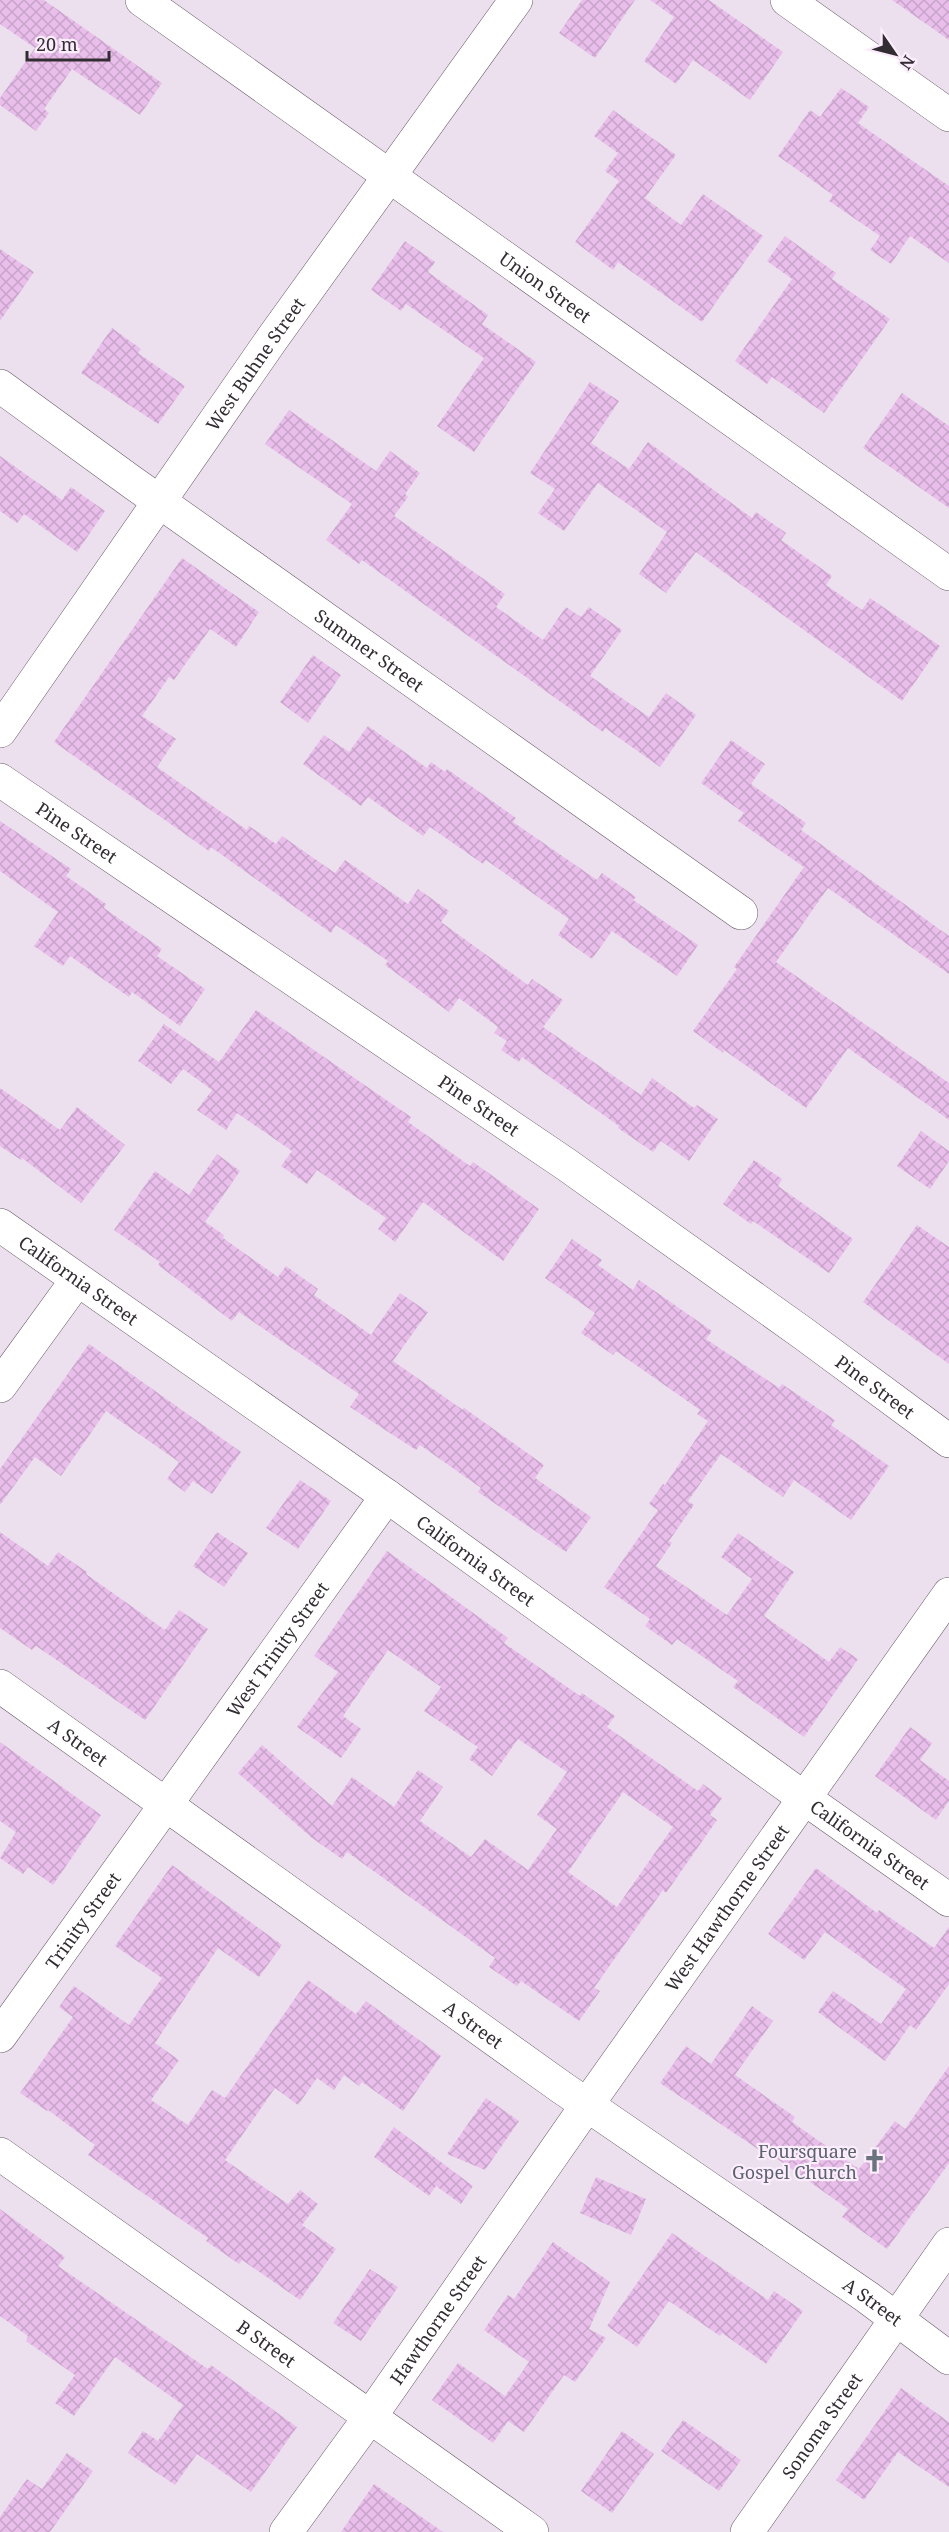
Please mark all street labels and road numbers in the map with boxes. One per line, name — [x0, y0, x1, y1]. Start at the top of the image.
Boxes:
street label: Union Street — [495, 246, 596, 328]
street label: West Buhne Street — [200, 293, 310, 435]
street label: Summer Street — [310, 603, 429, 697]
street label: Pine Street — [32, 796, 122, 868]
street label: Pine Street — [434, 1069, 524, 1141]
street label: California Street — [14, 1230, 143, 1330]
street label: Pine Street — [831, 1349, 920, 1424]
street label: California Street — [412, 1509, 540, 1611]
street label: West Trinity Street — [221, 1577, 334, 1721]
street label: A Street — [44, 1712, 113, 1771]
street label: California Street — [806, 1794, 934, 1895]
street label: West Hawthorne Street — [659, 1820, 794, 1996]
street label: Trinity Street — [40, 1867, 126, 1974]
street label: A Street — [439, 1995, 508, 2054]
street label: Hawthorne Street — [384, 2250, 491, 2389]
street label: A Street — [838, 2272, 907, 2331]
street label: B Street — [232, 2314, 301, 2373]
street label: Sonoma Street — [776, 2368, 867, 2483]

